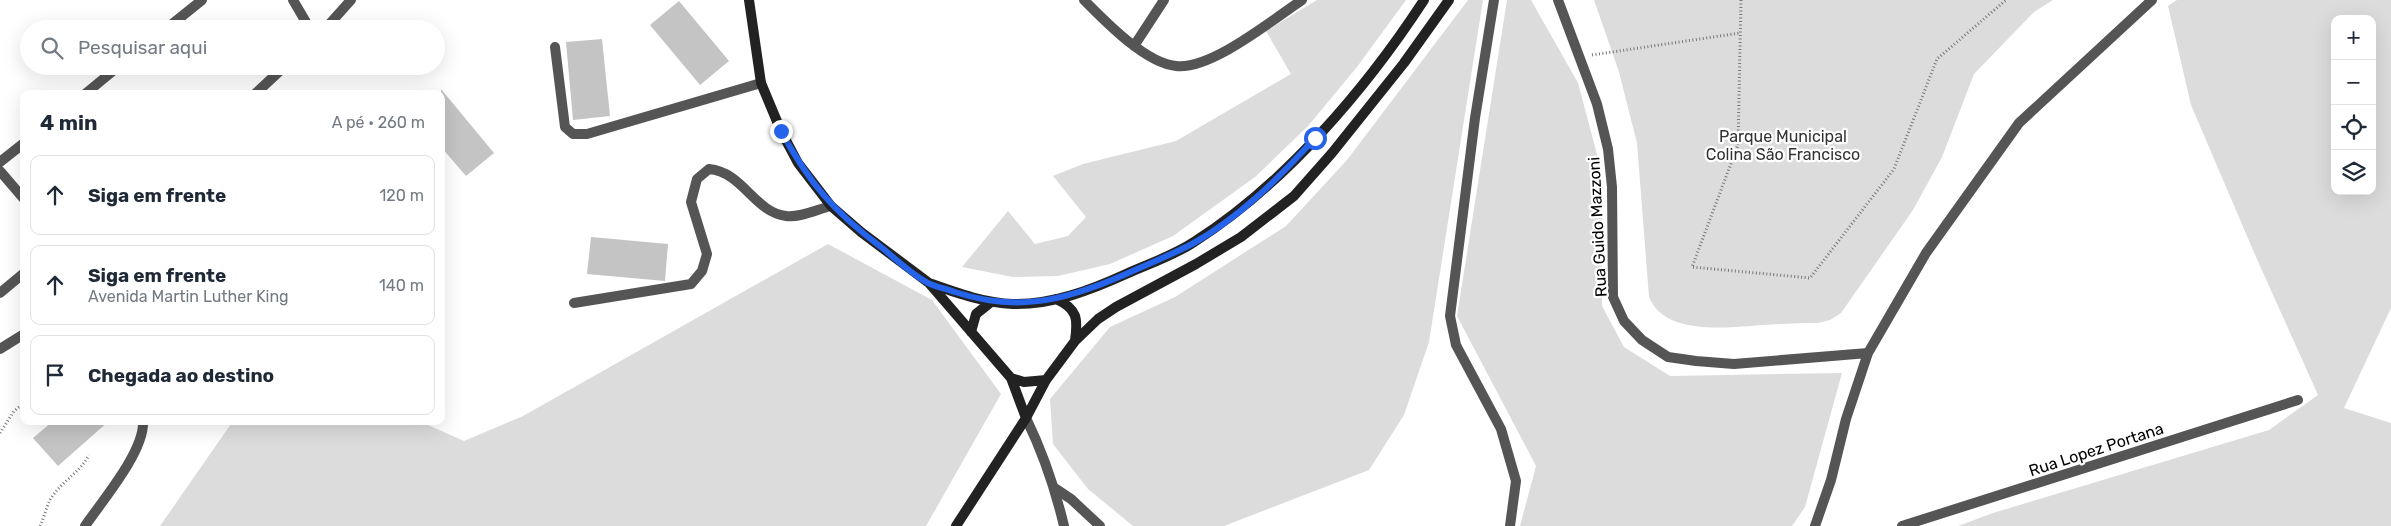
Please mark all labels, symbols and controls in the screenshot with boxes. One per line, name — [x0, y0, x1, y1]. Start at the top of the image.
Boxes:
map controls — [2331, 15, 2376, 195]
button: + — [2331, 15, 2376, 60]
search box — [20, 20, 445, 75]
icon: search — [38, 34, 66, 62]
text: Pesquisar aqui — [78, 36, 207, 59]
button: − — [2331, 60, 2376, 105]
button: locate — [2331, 105, 2376, 150]
text: 4 min — [40, 110, 98, 135]
text: A pé · 260 m — [332, 113, 425, 132]
route end — [770, 120, 793, 143]
route start — [1304, 127, 1327, 150]
park label: Parque Municipal Colina São Francisco — [1706, 127, 1860, 164]
button: layers — [2331, 150, 2376, 195]
street label: Rua Guido Mazzoni — [1584, 156, 1611, 298]
icon: ahead — [41, 181, 69, 209]
text: Siga em frente — [88, 184, 226, 207]
text: 120 m — [379, 186, 424, 205]
text: Siga em frente — [88, 264, 226, 287]
icon: ahead — [41, 271, 69, 299]
text: 140 m — [379, 276, 424, 295]
text: Avenida Martin Luther King — [88, 287, 289, 306]
icon: arrive — [41, 361, 69, 389]
text: Chegada ao destino — [88, 364, 274, 387]
street label: Rua Lopez Portana — [2026, 419, 2166, 480]

